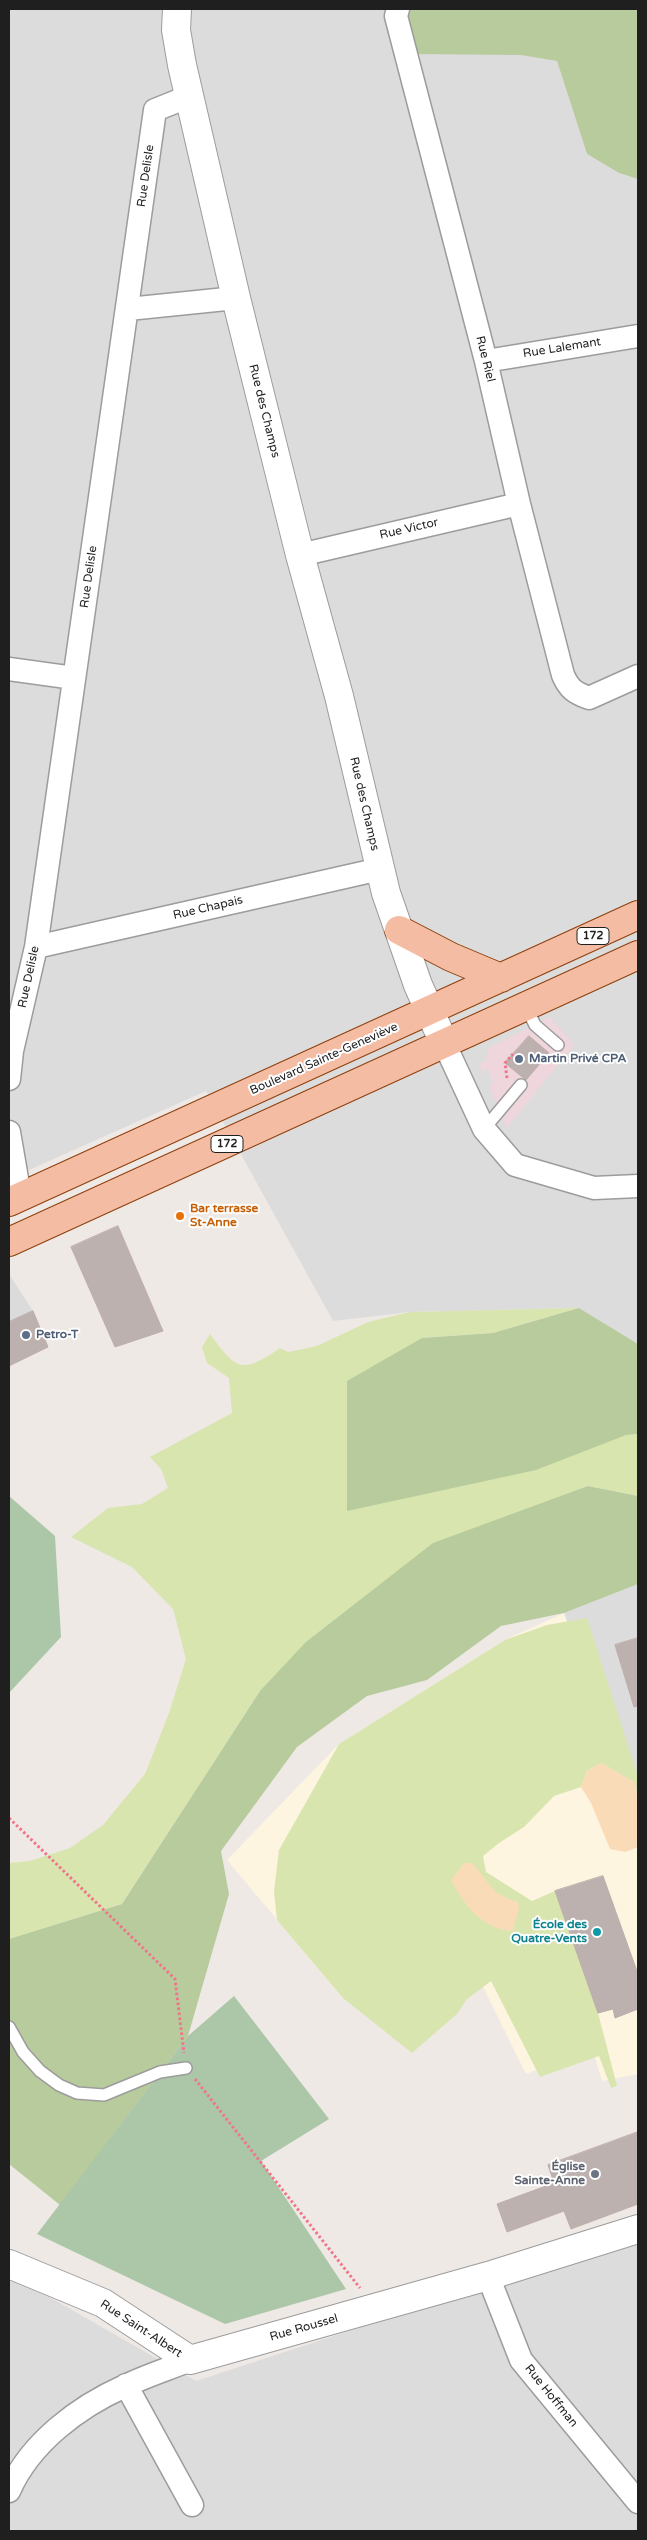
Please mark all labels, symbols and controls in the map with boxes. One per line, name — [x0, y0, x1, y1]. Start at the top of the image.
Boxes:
street label: Rue Delisle — [134, 144, 158, 208]
street label: Rue Riel — [472, 334, 498, 384]
street label: Rue Lalemant — [522, 335, 602, 361]
street label: Rue des Champs — [245, 363, 283, 459]
street label: Rue Victor — [378, 515, 440, 543]
street label: Rue Delisle — [77, 545, 101, 609]
street label: Rue des Champs — [346, 756, 382, 852]
street label: Rue Chapais — [172, 893, 244, 923]
road number: 172 — [577, 928, 609, 944]
street label: Rue Delisle — [15, 945, 43, 1009]
street label: Boulevard Sainte-Geneviève — [248, 1020, 400, 1098]
place label: Martin Privé CPA — [529, 1052, 626, 1066]
marker: Martin Privé CPA — [513, 1053, 525, 1065]
road number: 172 — [211, 1136, 243, 1152]
place label: Bar terrasse St-Anne — [190, 1202, 258, 1230]
marker: Bar terrasse St-Anne — [174, 1210, 186, 1222]
place label: Petro-T — [36, 1328, 78, 1342]
marker: Petro-T — [20, 1329, 32, 1341]
place label: École des Quatre-Vents — [511, 1918, 587, 1946]
marker: École des Quatre-Vents — [591, 1926, 603, 1938]
place label: Église Sainte-Anne — [514, 2160, 585, 2188]
marker: Église Sainte-Anne — [589, 2168, 601, 2180]
street label: Rue Saint-Albert — [97, 2297, 185, 2361]
street label: Rue Roussel — [268, 2311, 340, 2345]
street label: Rue Hoffman — [521, 2362, 581, 2430]

